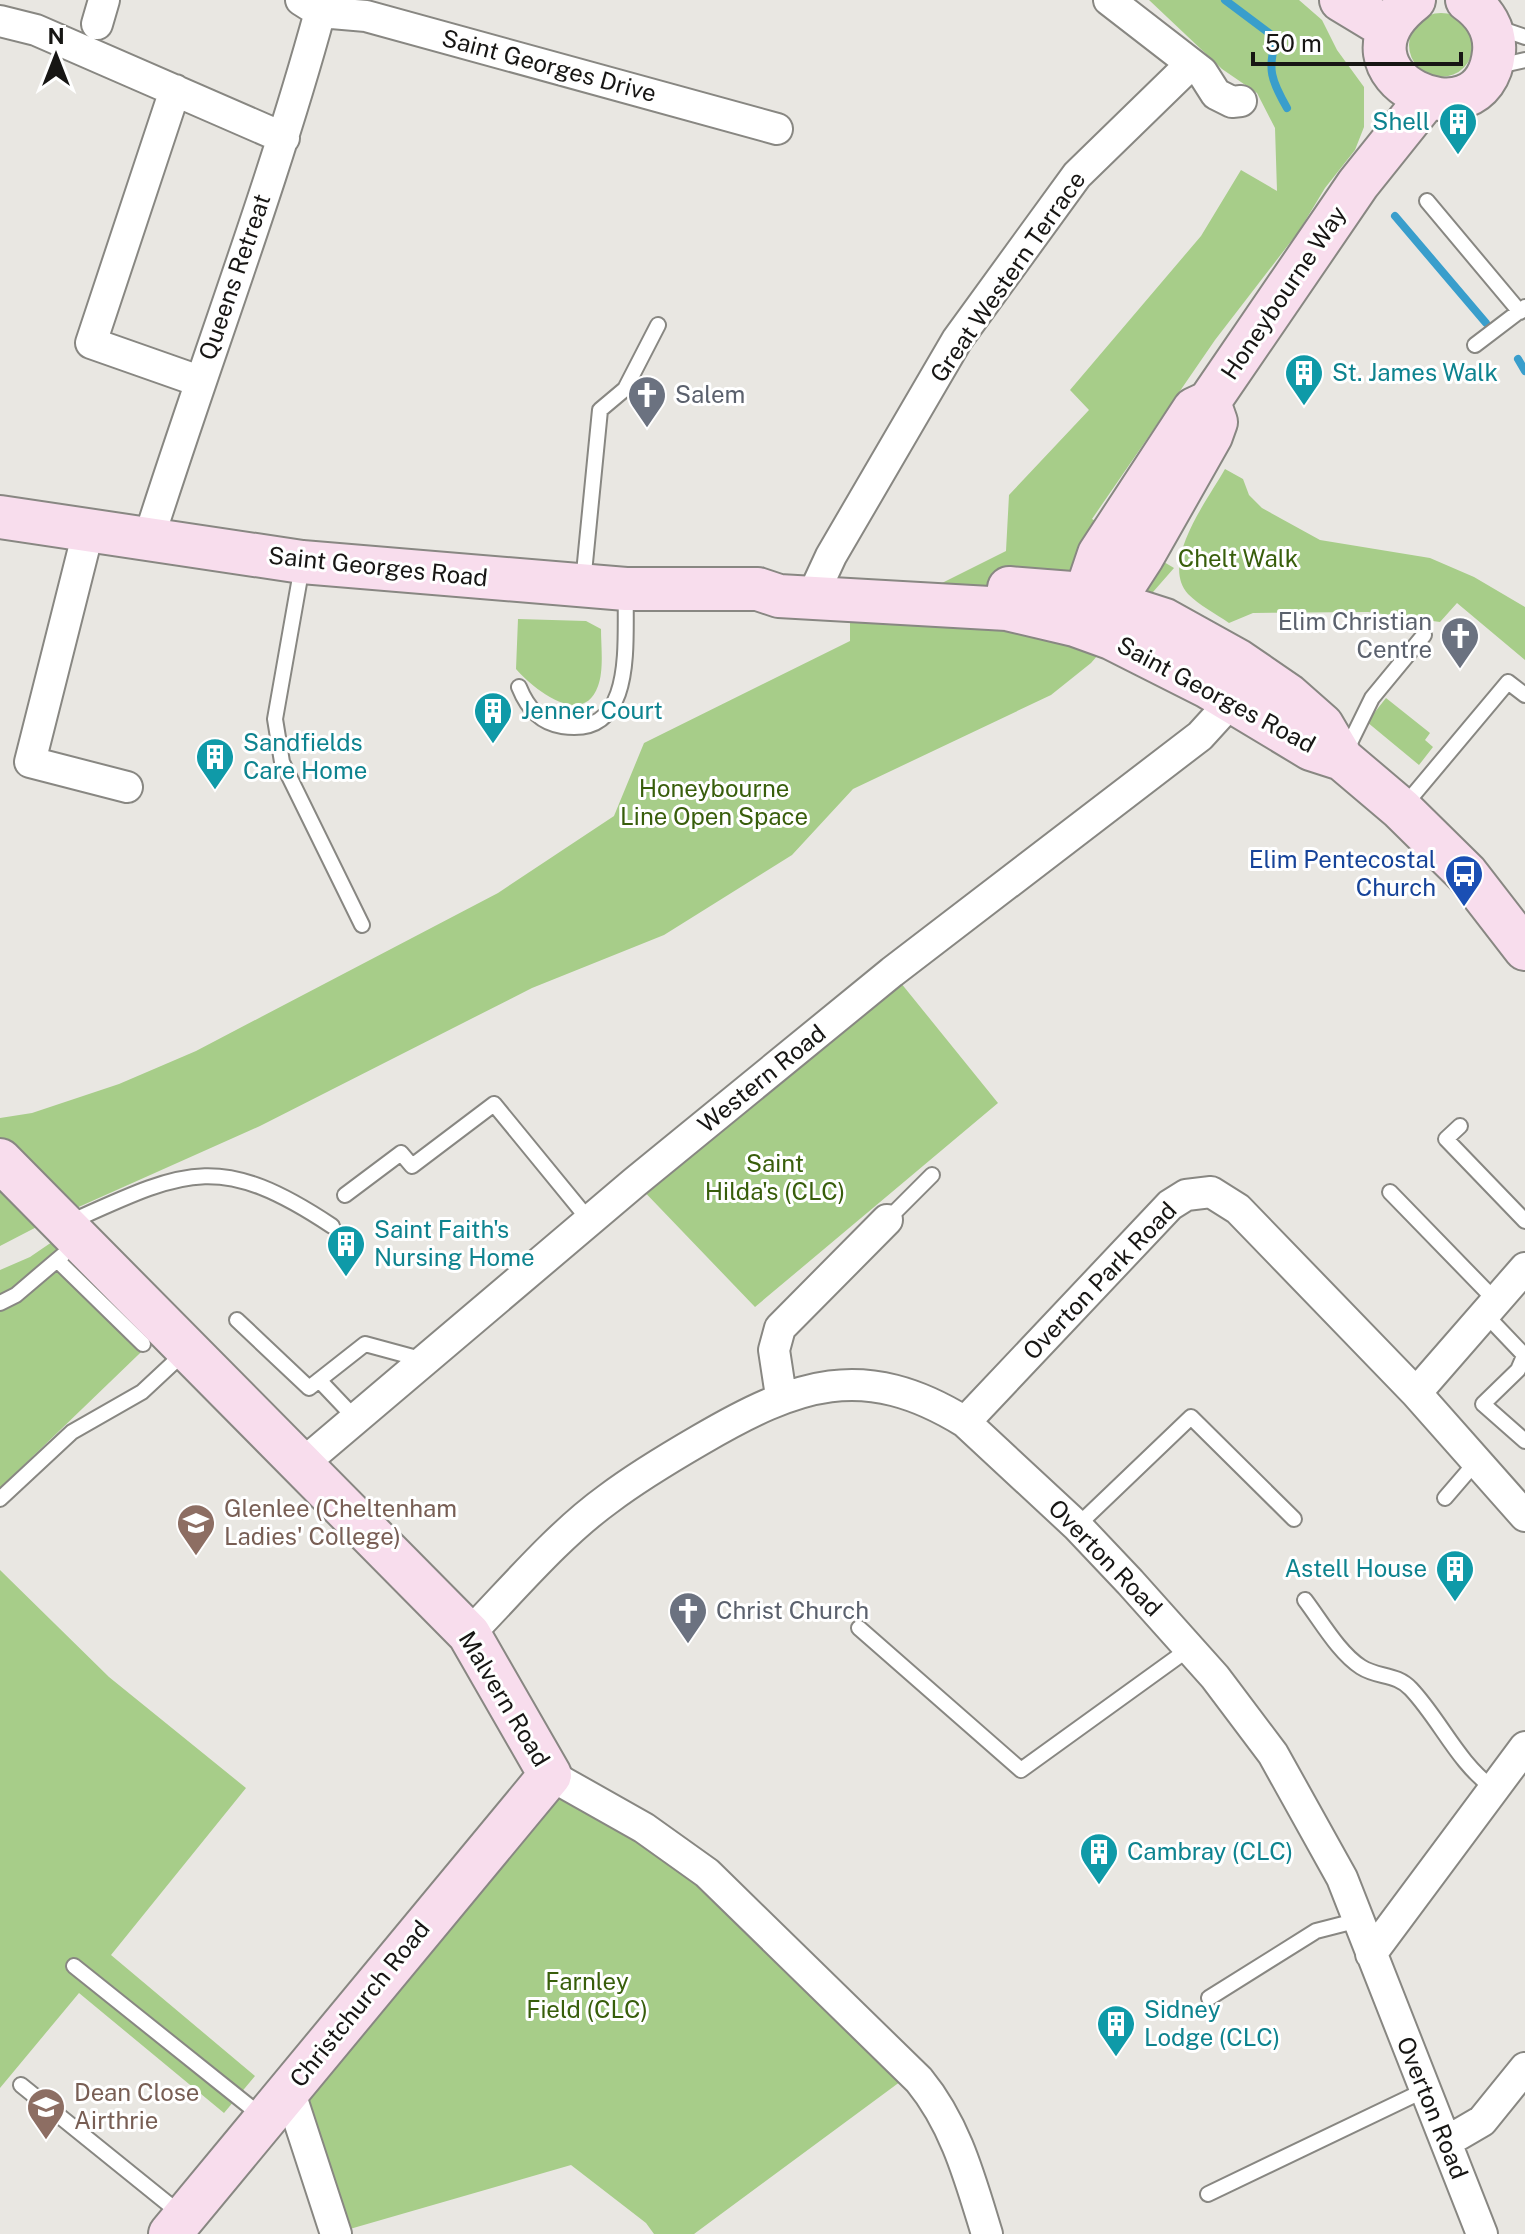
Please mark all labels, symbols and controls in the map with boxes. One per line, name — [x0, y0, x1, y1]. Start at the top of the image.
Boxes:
north arrow — [16, 16, 96, 96]
scale bar — [1253, 16, 1461, 66]
text: N — [47, 23, 65, 49]
street label: Saint Georges Drive — [439, 23, 660, 107]
text: 50 m — [1265, 29, 1322, 57]
building icon: Shell — [1437, 101, 1479, 156]
place label: Shell — [1372, 107, 1430, 135]
street label: Great Western Terrace — [924, 166, 1091, 387]
street label: Queens Retreat — [193, 190, 276, 363]
street label: Honeybourne Way — [1215, 200, 1352, 385]
building icon: St. James Walk — [1283, 352, 1325, 407]
place label: St. James Walk — [1332, 358, 1498, 386]
church icon: Salem — [626, 374, 668, 429]
place label: Salem — [675, 380, 745, 408]
street label: Saint Georges Road — [267, 541, 489, 591]
park label: Chelt Walk — [1178, 544, 1298, 572]
place label: Elim Christian Centre — [1278, 607, 1432, 663]
church icon: Elim Christian Centre — [1439, 615, 1481, 670]
street label: Saint Georges Road — [1113, 630, 1320, 758]
building icon: Jenner Court — [472, 690, 514, 745]
place label: Jenner Court — [521, 696, 663, 724]
place label: Sandfields Care Home — [243, 728, 367, 784]
building icon: Sandfields Care Home — [194, 736, 236, 791]
park label: Honeybourne Line Open Space — [620, 774, 808, 830]
place label: Elim Pentecostal Church — [1249, 845, 1436, 901]
bus stop icon: Elim Pentecostal Church — [1443, 853, 1485, 908]
street label: Western Road — [692, 1018, 831, 1138]
park label: Saint Hilda's (CLC) — [705, 1149, 845, 1205]
street label: Overton Park Road — [1017, 1196, 1182, 1365]
place label: Saint Faith's Nursing Home — [374, 1215, 535, 1271]
building icon: Saint Faith's Nursing Home — [325, 1223, 367, 1278]
street label: Overton Road — [1043, 1493, 1168, 1621]
place label: Glenlee (Cheltenham Ladies' College) — [224, 1494, 457, 1550]
school or university icon: Glenlee (Cheltenham Ladies' College) — [175, 1502, 217, 1557]
building icon: Astell House — [1434, 1548, 1476, 1603]
place label: Astell House — [1284, 1554, 1427, 1582]
church icon: Christ Church — [667, 1590, 709, 1645]
place label: Christ Church — [716, 1596, 869, 1624]
street label: Malvern Road — [454, 1626, 556, 1771]
building icon: Cambray (CLC) — [1078, 1831, 1120, 1886]
place label: Cambray (CLC) — [1127, 1837, 1293, 1865]
street label: Christchurch Road — [284, 1915, 435, 2092]
park label: Farnley Field (CLC) — [526, 1967, 648, 2023]
place label: Sidney Lodge (CLC) — [1144, 1995, 1280, 2051]
building icon: Sidney Lodge (CLC) — [1095, 2003, 1137, 2058]
street label: Overton Road — [1392, 2032, 1474, 2183]
place label: Dean Close Airthrie — [74, 2078, 199, 2134]
school or university icon: Dean Close Airthrie — [25, 2086, 67, 2141]

